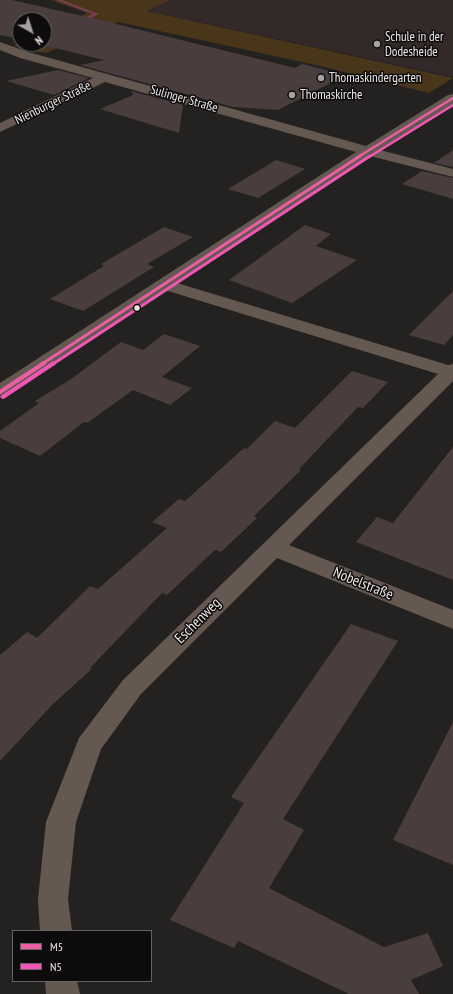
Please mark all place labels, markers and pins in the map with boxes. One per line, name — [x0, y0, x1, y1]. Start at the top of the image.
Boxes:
place label: Schule in der Dodesheide — [385, 29, 444, 60]
marker: Schule in der Dodesheide — [372, 39, 382, 49]
place label: Thomaskindergarten — [329, 70, 422, 86]
marker: Thomaskindergarten — [316, 73, 326, 83]
place label: Thomaskirche — [300, 87, 362, 103]
marker: Thomaskirche — [287, 90, 297, 100]
unlabelled marker — [132, 303, 142, 313]

